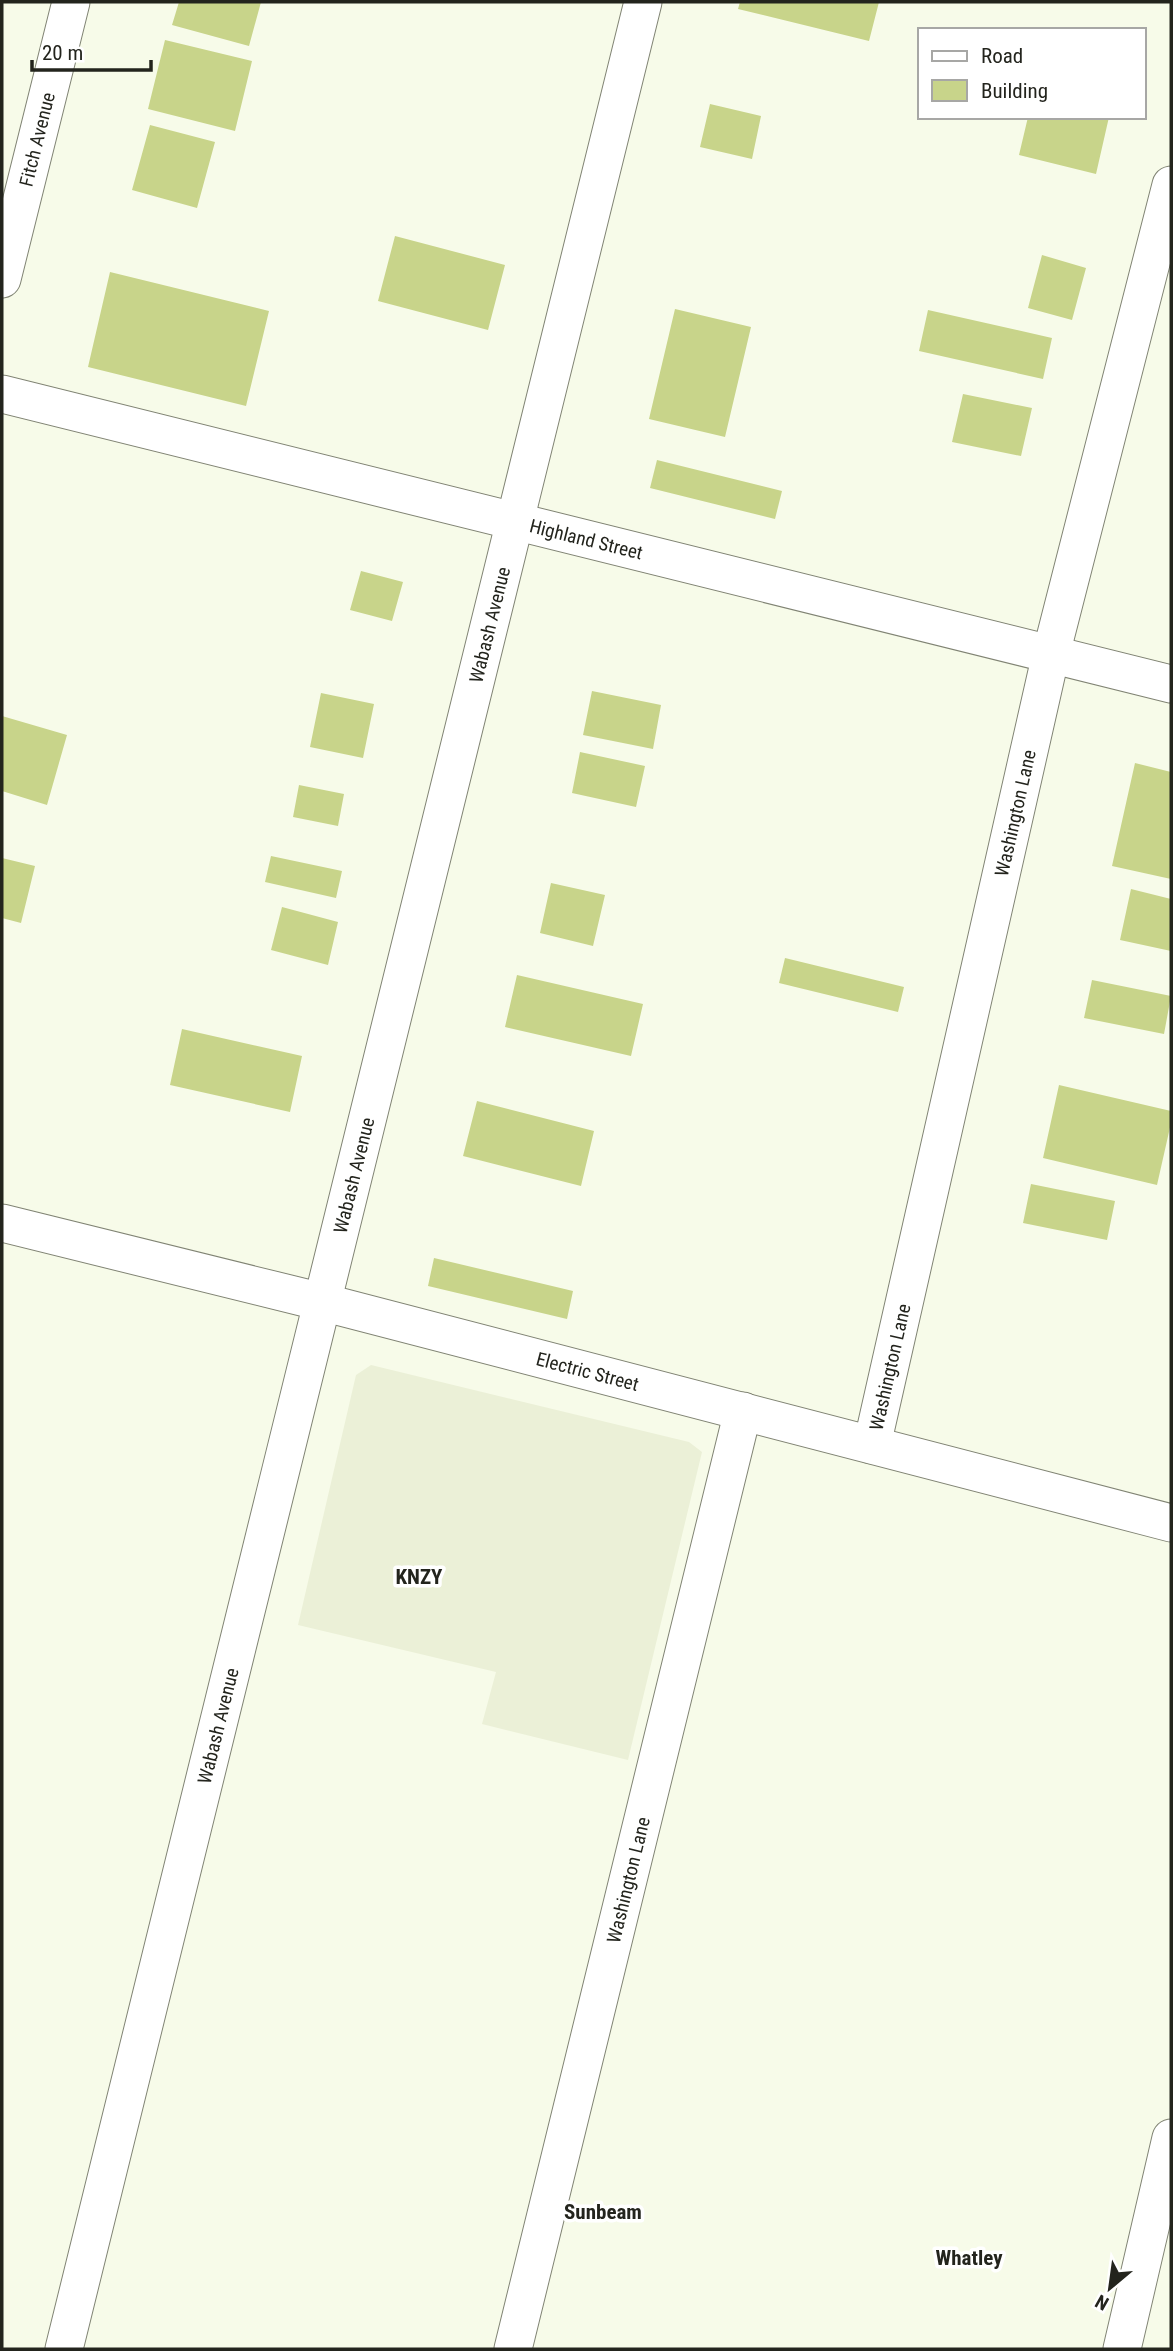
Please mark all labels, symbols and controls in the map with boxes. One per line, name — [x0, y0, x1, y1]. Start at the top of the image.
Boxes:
scale bar — [32, 28, 150, 72]
legend — [918, 28, 1145, 119]
text: 20 m — [42, 41, 83, 65]
text: Road — [981, 44, 1023, 68]
text: Building — [981, 79, 1048, 103]
street label: Fitch Avenue — [14, 90, 60, 189]
street label: Highland Street — [527, 514, 645, 564]
street label: Wabash Avenue — [464, 564, 515, 685]
street label: Washington Lane — [990, 747, 1040, 878]
street label: Wabash Avenue — [328, 1115, 379, 1236]
street label: Washington Lane — [864, 1301, 915, 1432]
street label: Electric Street — [534, 1347, 641, 1395]
district label: KNZY — [395, 1565, 443, 1589]
street label: Wabash Avenue — [192, 1665, 243, 1786]
street label: Washington Lane — [602, 1814, 655, 1945]
district label: Sunbeam — [564, 2200, 642, 2224]
district label: Whatley — [936, 2246, 1003, 2270]
north arrow — [1075, 2253, 1145, 2323]
text: N — [1091, 2290, 1113, 2315]

